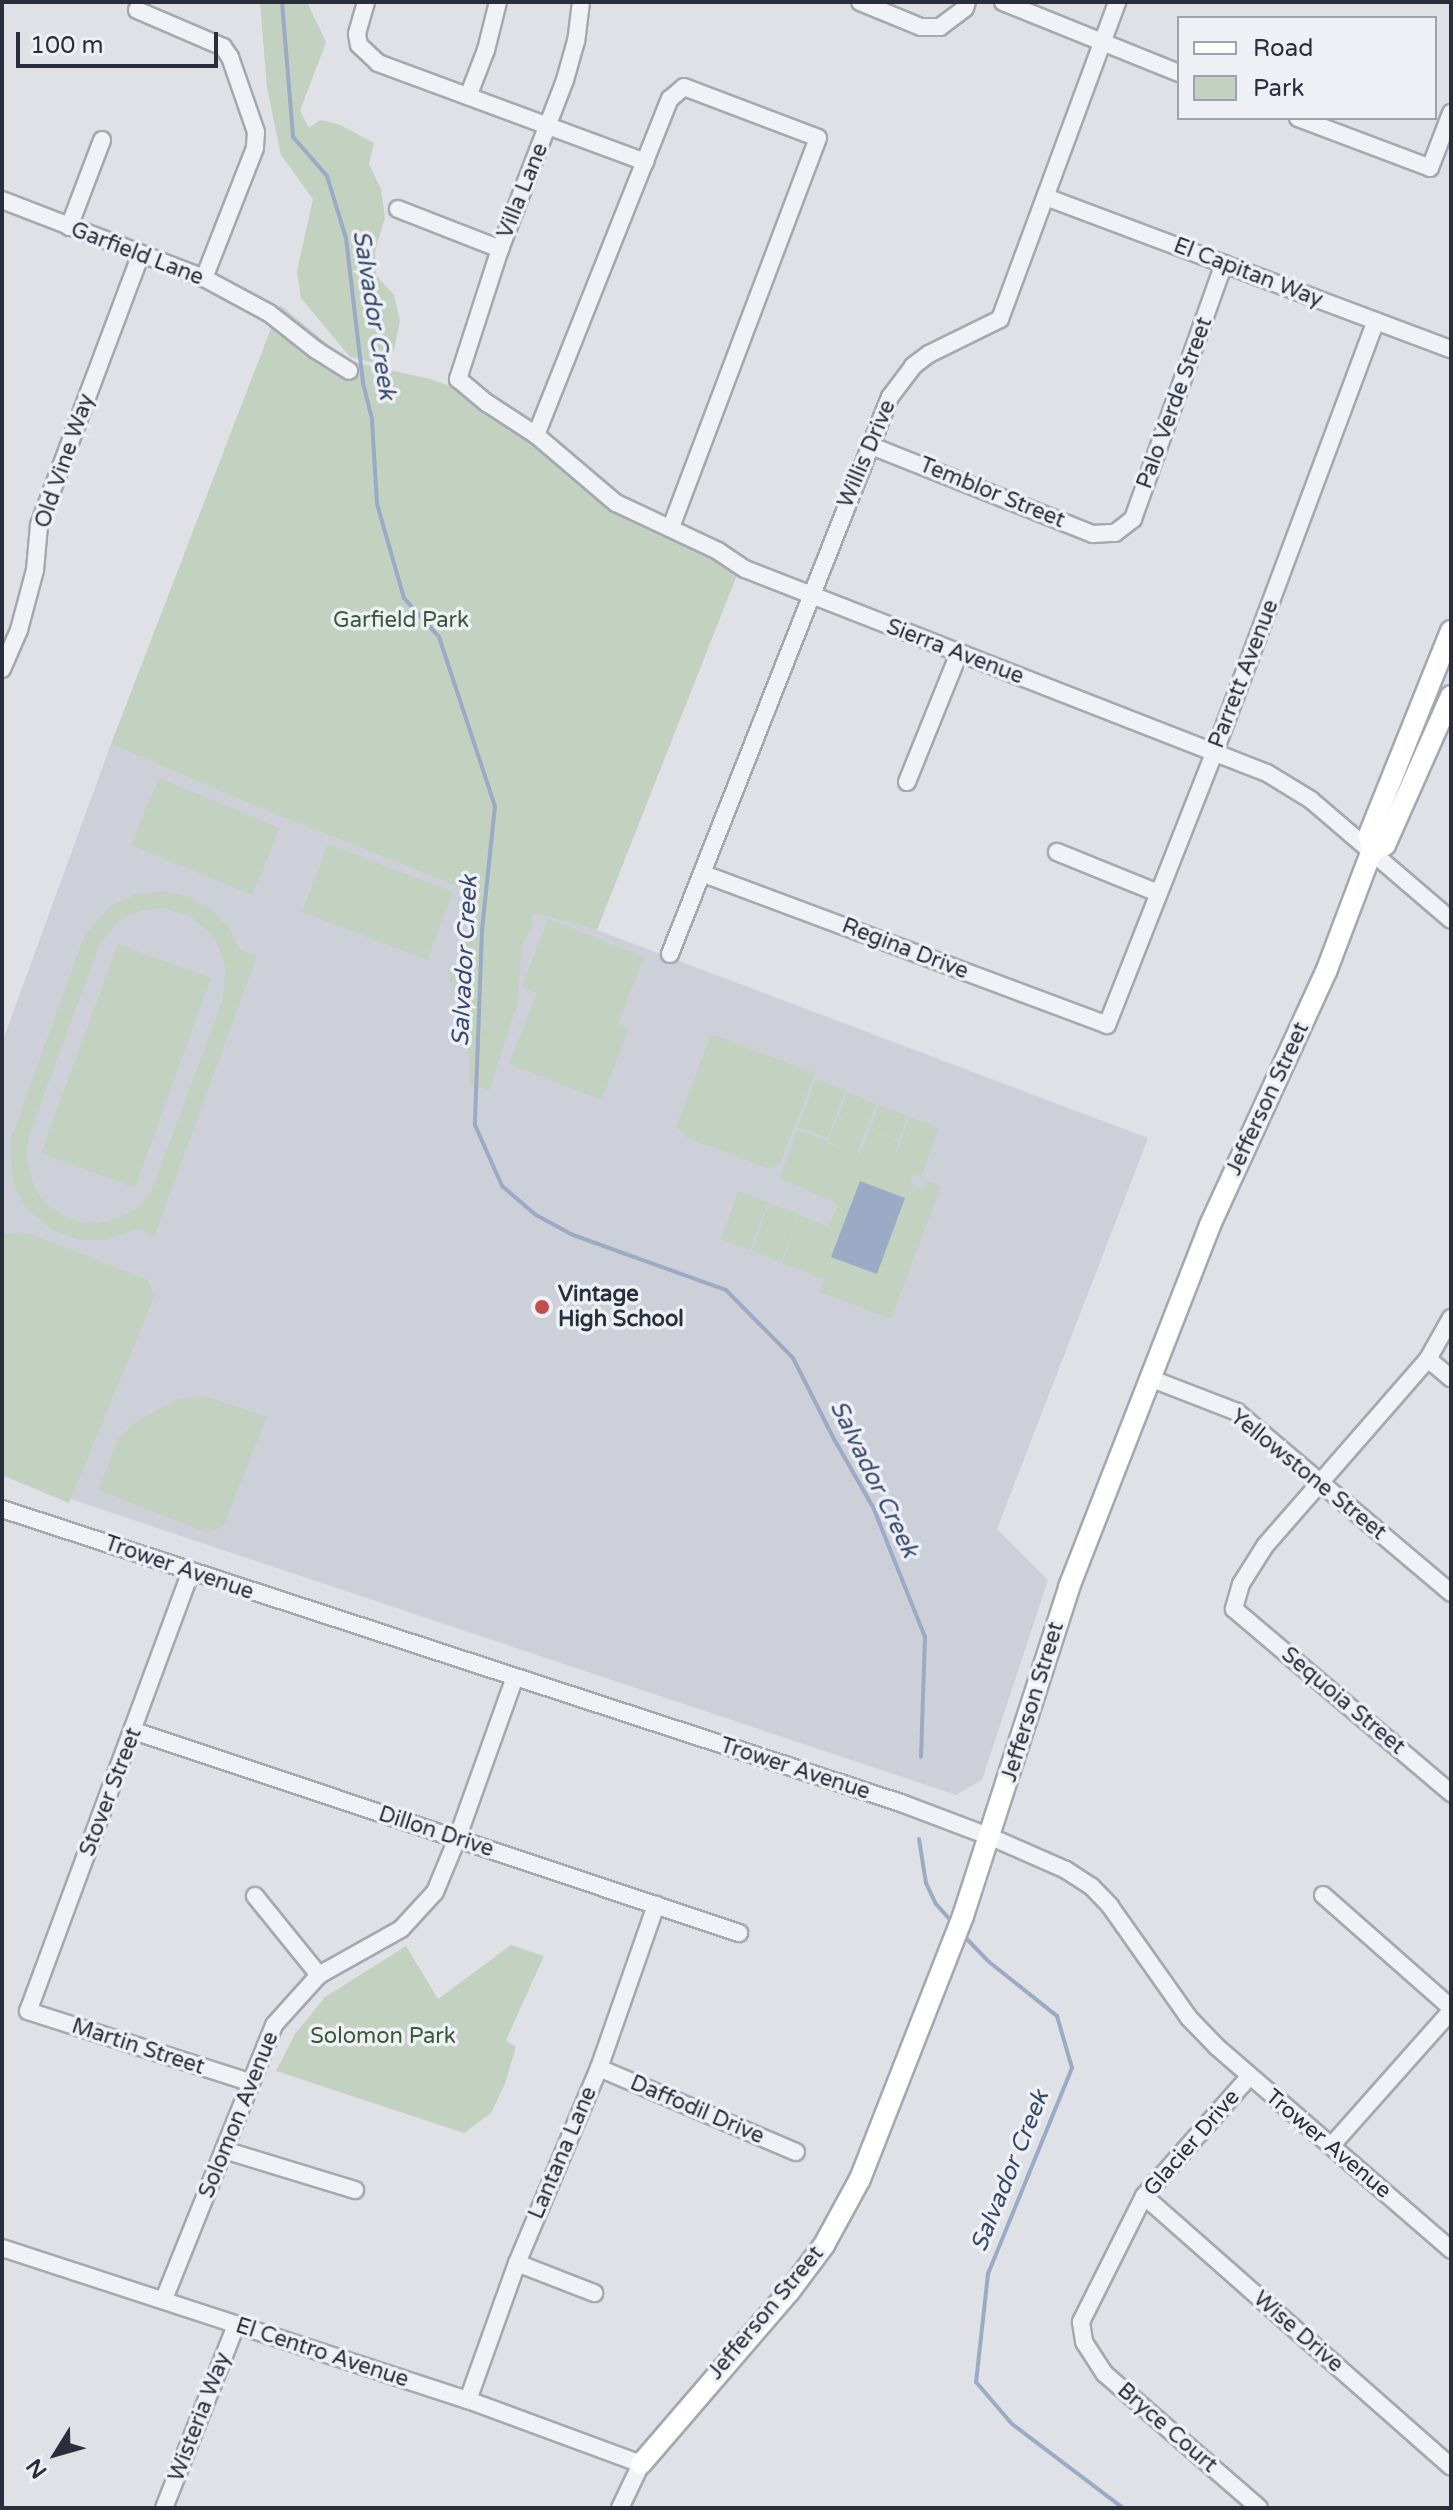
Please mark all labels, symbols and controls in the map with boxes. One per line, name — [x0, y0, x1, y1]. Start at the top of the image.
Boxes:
scale bar — [20, 16, 222, 66]
legend — [1177, 16, 1437, 120]
text: 100 m — [30, 31, 104, 60]
text: Road — [1253, 34, 1313, 63]
text: Park — [1253, 74, 1304, 103]
street label: Villa Lane — [492, 139, 554, 243]
street label: Garfield Lane — [67, 217, 207, 291]
water label: Salvador Creek — [346, 228, 402, 402]
street label: El Capitan Way — [1170, 232, 1326, 314]
street label: Palo Verde Street — [1132, 314, 1218, 492]
street label: Old Vine Way — [30, 390, 100, 532]
street label: Willis Drive — [832, 396, 902, 512]
street label: Temblor Street — [915, 452, 1069, 534]
street label: Parrett Avenue — [1204, 596, 1284, 752]
park label: Garfield Park — [333, 608, 469, 634]
street label: Sierra Avenue — [883, 614, 1027, 690]
water label: Salvador Creek — [446, 875, 484, 1047]
street label: Regina Drive — [838, 913, 972, 985]
street label: Jefferson Street — [1221, 1018, 1315, 1180]
place label: Vintage High School — [558, 1281, 684, 1332]
marker: Vintage High School — [533, 1298, 551, 1316]
water label: Salvador Creek — [824, 1396, 924, 1562]
street label: Yellowstone Street — [1225, 1404, 1391, 1546]
street label: Trower Avenue — [101, 1530, 257, 1606]
street label: Jefferson Street — [996, 1619, 1070, 1785]
street label: Sequoia Street — [1276, 1642, 1410, 1760]
street label: Stover Street — [74, 1724, 148, 1860]
street label: Trower Avenue — [717, 1732, 873, 1806]
street label: Dillon Drive — [375, 1801, 497, 1863]
street label: Martin Street — [68, 2013, 208, 2081]
park label: Solomon Park — [310, 2024, 456, 2050]
street label: Solomon Avenue — [194, 2028, 284, 2202]
street label: Daffodil Drive — [626, 2070, 768, 2150]
street label: Lantana Lane — [523, 2083, 603, 2223]
street label: Glacier Drive — [1139, 2084, 1245, 2202]
street label: Trower Avenue — [1260, 2084, 1396, 2204]
water label: Salvador Creek — [965, 2086, 1055, 2256]
street label: Jefferson Street — [703, 2241, 829, 2385]
street label: Wise Drive — [1248, 2286, 1348, 2378]
street label: El Centro Avenue — [232, 2313, 412, 2393]
street label: Wisteria Way — [163, 2349, 237, 2485]
street label: Bryce Court — [1112, 2378, 1222, 2478]
north arrow — [16, 2414, 96, 2494]
text: N — [21, 2454, 53, 2483]

